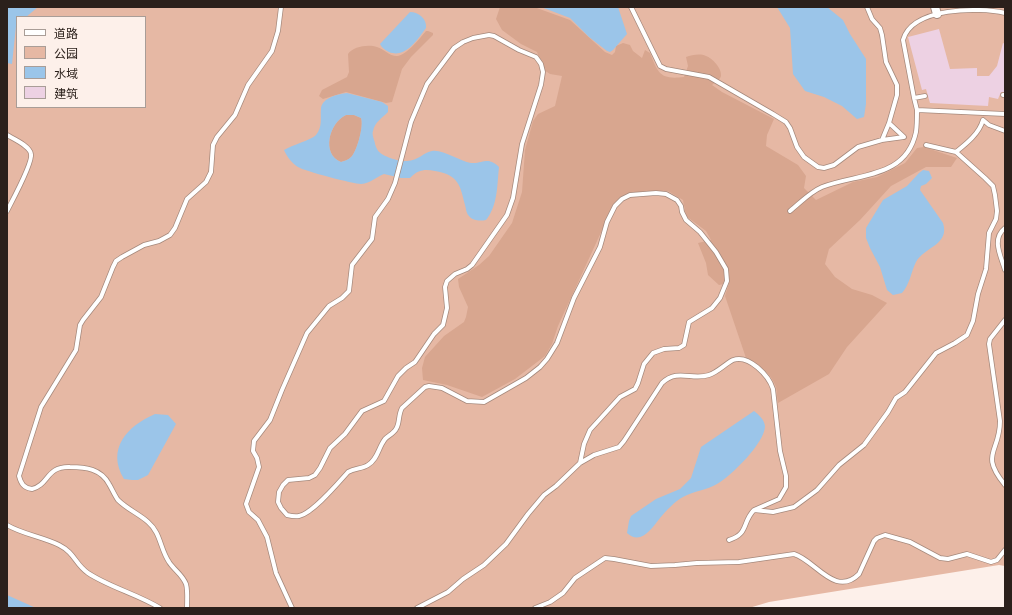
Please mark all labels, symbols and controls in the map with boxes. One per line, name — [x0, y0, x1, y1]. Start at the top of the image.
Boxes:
legend — [16, 16, 146, 108]
text: 道路 — [54, 27, 78, 41]
text: 公园 — [54, 47, 78, 61]
text: 水域 — [54, 67, 78, 81]
text: 建筑 — [54, 87, 78, 101]

